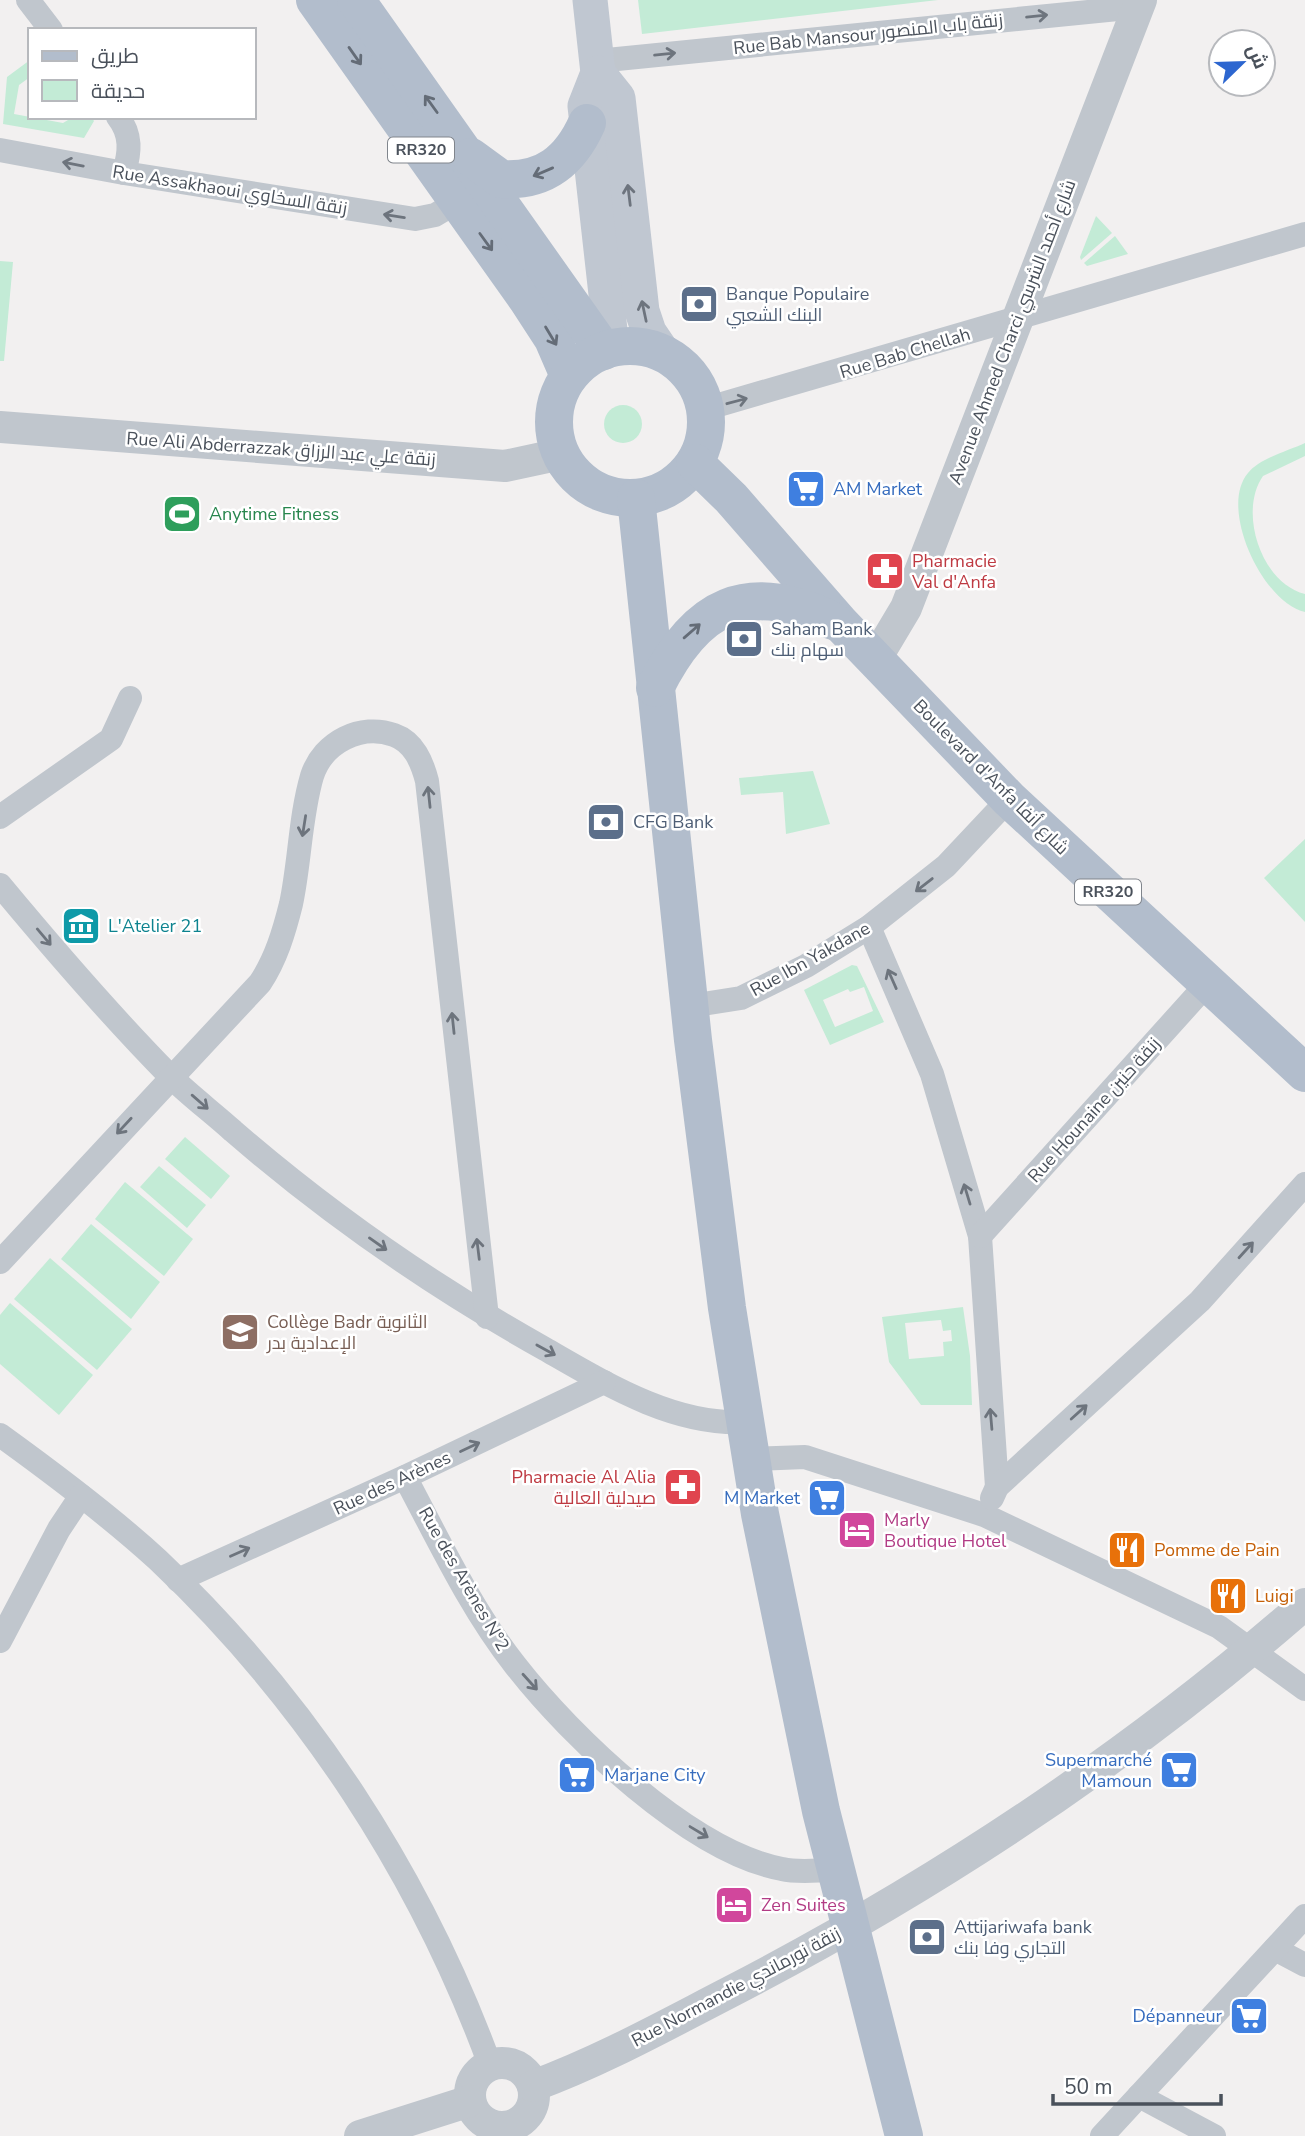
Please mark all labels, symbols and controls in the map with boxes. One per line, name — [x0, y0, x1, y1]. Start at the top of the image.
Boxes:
street label: Rue Bab Mansour زنقة باب المنصور — [732, 8, 1004, 60]
one-way arrow — [1026, 9, 1048, 22]
legend — [28, 28, 256, 119]
north arrow — [1207, 28, 1277, 98]
text: ش — [1240, 40, 1273, 73]
text: طريق — [91, 42, 139, 70]
one-way arrow — [348, 46, 362, 65]
one-way arrow — [653, 48, 676, 61]
text: حديقة — [91, 77, 145, 105]
one-way arrow — [424, 95, 438, 114]
road number: RR320 — [388, 138, 454, 162]
one-way arrow — [62, 156, 84, 170]
street label: Rue Assakhaoui زنقة السخاوي — [111, 160, 349, 222]
one-way arrow — [533, 167, 554, 180]
street label: Avenue Ahmed Charci شارع أحمد الشرسي — [943, 176, 1082, 488]
one-way arrow — [623, 185, 636, 207]
one-way arrow — [383, 209, 406, 222]
one-way arrow — [479, 232, 493, 251]
place label: Banque Populaire البنك الشعبي — [726, 282, 869, 329]
bank icon: Banque Populaire البنك الشعبي — [678, 283, 720, 325]
one-way arrow — [636, 300, 650, 323]
street label: Rue Bab Chellah — [837, 322, 973, 384]
one-way arrow — [544, 326, 558, 346]
one-way arrow — [725, 394, 748, 407]
street label: Rue Ali Abderrazzak زنقة علي عبد الرزاق — [125, 426, 437, 474]
supermarket icon: AM Market — [785, 468, 827, 510]
place label: AM Market — [833, 477, 923, 501]
sports icon: Anytime Fitness — [161, 493, 203, 535]
place label: Anytime Fitness — [209, 502, 339, 526]
place label: Pharmacie Val d'Anfa — [911, 549, 997, 594]
pharmacy icon: Pharmacie Val d'Anfa — [864, 550, 906, 592]
place label: Saham Bank سهام بنك — [771, 617, 873, 662]
bank icon: Saham Bank سهام بنك — [723, 618, 765, 660]
one-way arrow — [683, 623, 701, 639]
street label: Boulevard d'Anfa شارع أنفا — [908, 694, 1074, 860]
one-way arrow — [422, 786, 435, 808]
bank icon: CFG Bank — [585, 801, 627, 843]
place label: CFG Bank — [633, 810, 714, 834]
one-way arrow — [297, 814, 310, 836]
one-way arrow — [915, 877, 933, 892]
road number: RR320 — [1075, 880, 1141, 904]
museum icon: L'Atelier 21 — [60, 905, 102, 947]
place label: L'Atelier 21 — [108, 914, 202, 938]
street label: Rue Ibn Yakdane — [746, 916, 874, 1002]
one-way arrow — [36, 928, 52, 946]
one-way arrow — [885, 969, 898, 990]
one-way arrow — [447, 1012, 460, 1035]
street label: Rue Hounaine زنقة حنين — [1022, 1032, 1166, 1188]
one-way arrow — [191, 1094, 209, 1110]
one-way arrow — [116, 1117, 133, 1134]
one-way arrow — [960, 1183, 973, 1205]
one-way arrow — [368, 1237, 387, 1251]
one-way arrow — [472, 1238, 485, 1261]
one-way arrow — [1238, 1241, 1254, 1259]
place label: Collège Badr الثانوية الإعدادية بدر — [266, 1310, 427, 1355]
school or university icon: Collège Badr الثانوية الإعدادية بدر — [219, 1311, 261, 1353]
one-way arrow — [536, 1343, 556, 1357]
one-way arrow — [1070, 1404, 1088, 1420]
one-way arrow — [984, 1408, 997, 1431]
one-way arrow — [459, 1440, 480, 1453]
street label: Rue des Arènes — [329, 1445, 455, 1521]
place label: Pharmacie Al Alia صيدلية العالية — [511, 1465, 656, 1510]
pharmacy icon: Pharmacie Al Alia صيدلية العالية — [662, 1466, 704, 1508]
supermarket icon: M Market — [806, 1477, 848, 1519]
place label: M Market — [724, 1486, 801, 1510]
street label: Rue des Arènes N°2 — [413, 1503, 515, 1655]
place label: Marly Boutique Hotel — [884, 1508, 1007, 1553]
hotel icon: Marly Boutique Hotel — [836, 1509, 878, 1551]
restaurant icon: Pomme de Pain — [1106, 1529, 1148, 1571]
place label: Pomme de Pain — [1154, 1538, 1280, 1562]
one-way arrow — [229, 1545, 251, 1558]
restaurant icon: Luigi — [1207, 1575, 1249, 1617]
place label: Luigi — [1255, 1584, 1294, 1608]
one-way arrow — [522, 1672, 538, 1690]
place label: Supermarché Mamoun — [1045, 1748, 1152, 1793]
supermarket icon: Supermarché Mamoun — [1158, 1749, 1200, 1791]
supermarket icon: Marjane City — [556, 1754, 598, 1796]
place label: Marjane City — [604, 1763, 706, 1787]
one-way arrow — [688, 1826, 708, 1840]
hotel icon: Zen Suites — [713, 1884, 755, 1926]
place label: Zen Suites — [761, 1893, 846, 1917]
place label: Attijariwafa bank التجاري وفا بنك — [954, 1915, 1093, 1962]
bank icon: Attijariwafa bank التجاري وفا بنك — [906, 1916, 948, 1958]
street label: Rue Normandie زنقة نورماندي — [627, 1922, 846, 2054]
supermarket icon: Dépanneur — [1228, 1995, 1270, 2037]
place label: Dépanneur — [1132, 2004, 1223, 2028]
scale bar — [1053, 2062, 1221, 2106]
text: 50 m — [1064, 2073, 1113, 2101]

